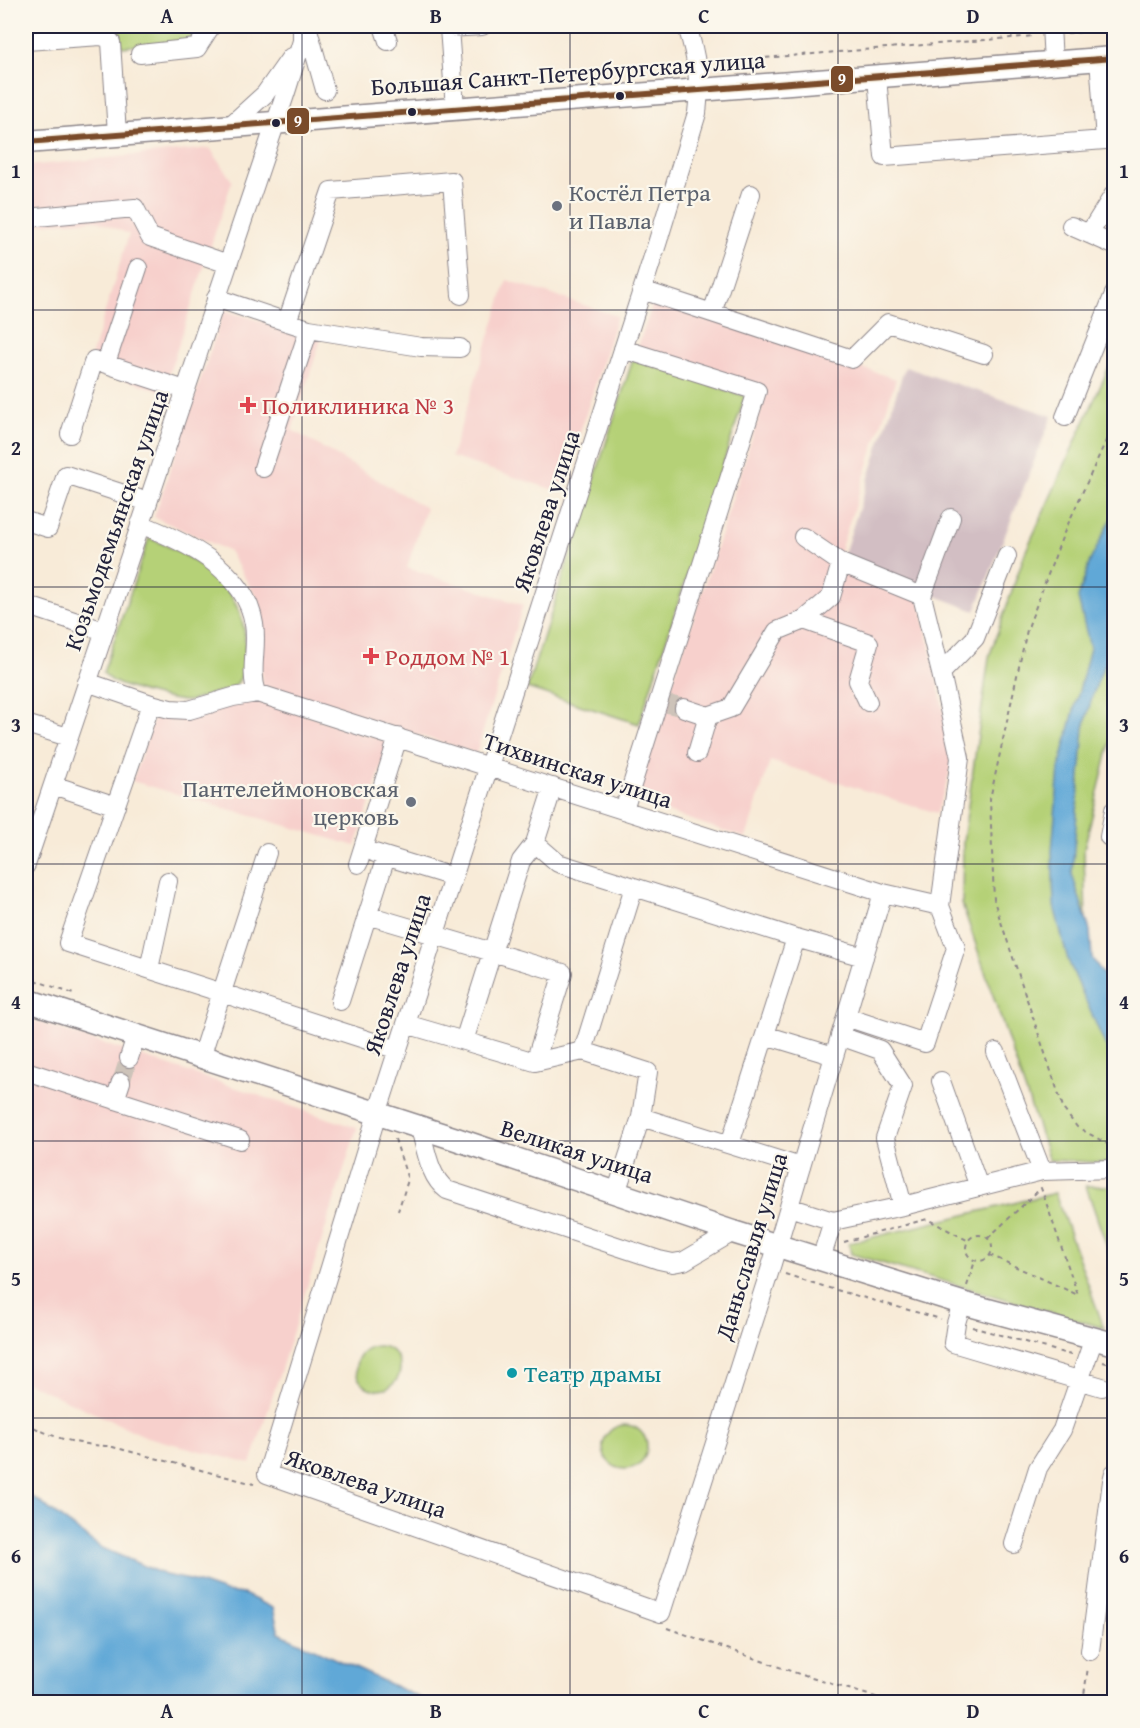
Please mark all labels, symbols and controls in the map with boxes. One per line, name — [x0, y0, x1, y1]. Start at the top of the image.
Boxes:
text: A — [161, 1, 174, 30]
text: B — [430, 1, 442, 30]
text: C — [698, 1, 710, 30]
text: D — [966, 1, 980, 30]
street label: Большая Санкт-Петербургская улица — [370, 42, 767, 104]
line badge: 9 — [830, 65, 854, 93]
text: 9 — [838, 67, 846, 91]
unlabelled marker — [614, 90, 626, 102]
unlabelled marker — [406, 106, 418, 118]
line badge: 9 — [286, 107, 310, 135]
text: 9 — [294, 109, 302, 133]
unlabelled marker — [270, 117, 282, 129]
text: 1 — [11, 156, 21, 185]
text: 1 — [1119, 156, 1129, 185]
place label: Костёл Петра и Павла — [569, 175, 711, 238]
marker: Костёл Петра и Павла — [550, 199, 564, 213]
street label: Козьмодемьянская улица — [55, 384, 177, 655]
place label: Поликлиника № 3 — [262, 388, 454, 423]
marker: Поликлиника № 3 — [239, 396, 257, 414]
street label: Яковлева улица — [503, 425, 589, 597]
text: 2 — [11, 433, 21, 462]
text: 2 — [1119, 433, 1129, 462]
place label: Роддом № 1 — [385, 639, 510, 674]
marker: Роддом № 1 — [362, 647, 380, 665]
text: 3 — [11, 710, 21, 739]
text: 3 — [1119, 710, 1129, 739]
street label: Тихвинская улица — [479, 723, 677, 817]
place label: Пантелеймоновская церковь — [183, 771, 399, 834]
marker: Пантелеймоновская церковь — [404, 795, 418, 809]
street label: Яковлева улица — [354, 888, 440, 1060]
text: 4 — [11, 987, 21, 1016]
text: 4 — [1119, 987, 1129, 1016]
street label: Великая улица — [496, 1110, 658, 1192]
street label: Даньславля улица — [706, 1147, 796, 1345]
text: 5 — [11, 1264, 21, 1293]
text: 5 — [1119, 1264, 1129, 1293]
place label: Театр драмы — [524, 1356, 662, 1391]
marker: Театр драмы — [505, 1366, 519, 1380]
street label: Яковлева улица — [280, 1439, 452, 1527]
text: 6 — [11, 1541, 21, 1570]
text: 6 — [1119, 1541, 1129, 1570]
text: A — [161, 1696, 174, 1725]
text: B — [430, 1696, 442, 1725]
text: C — [698, 1696, 710, 1725]
text: D — [966, 1696, 980, 1725]

